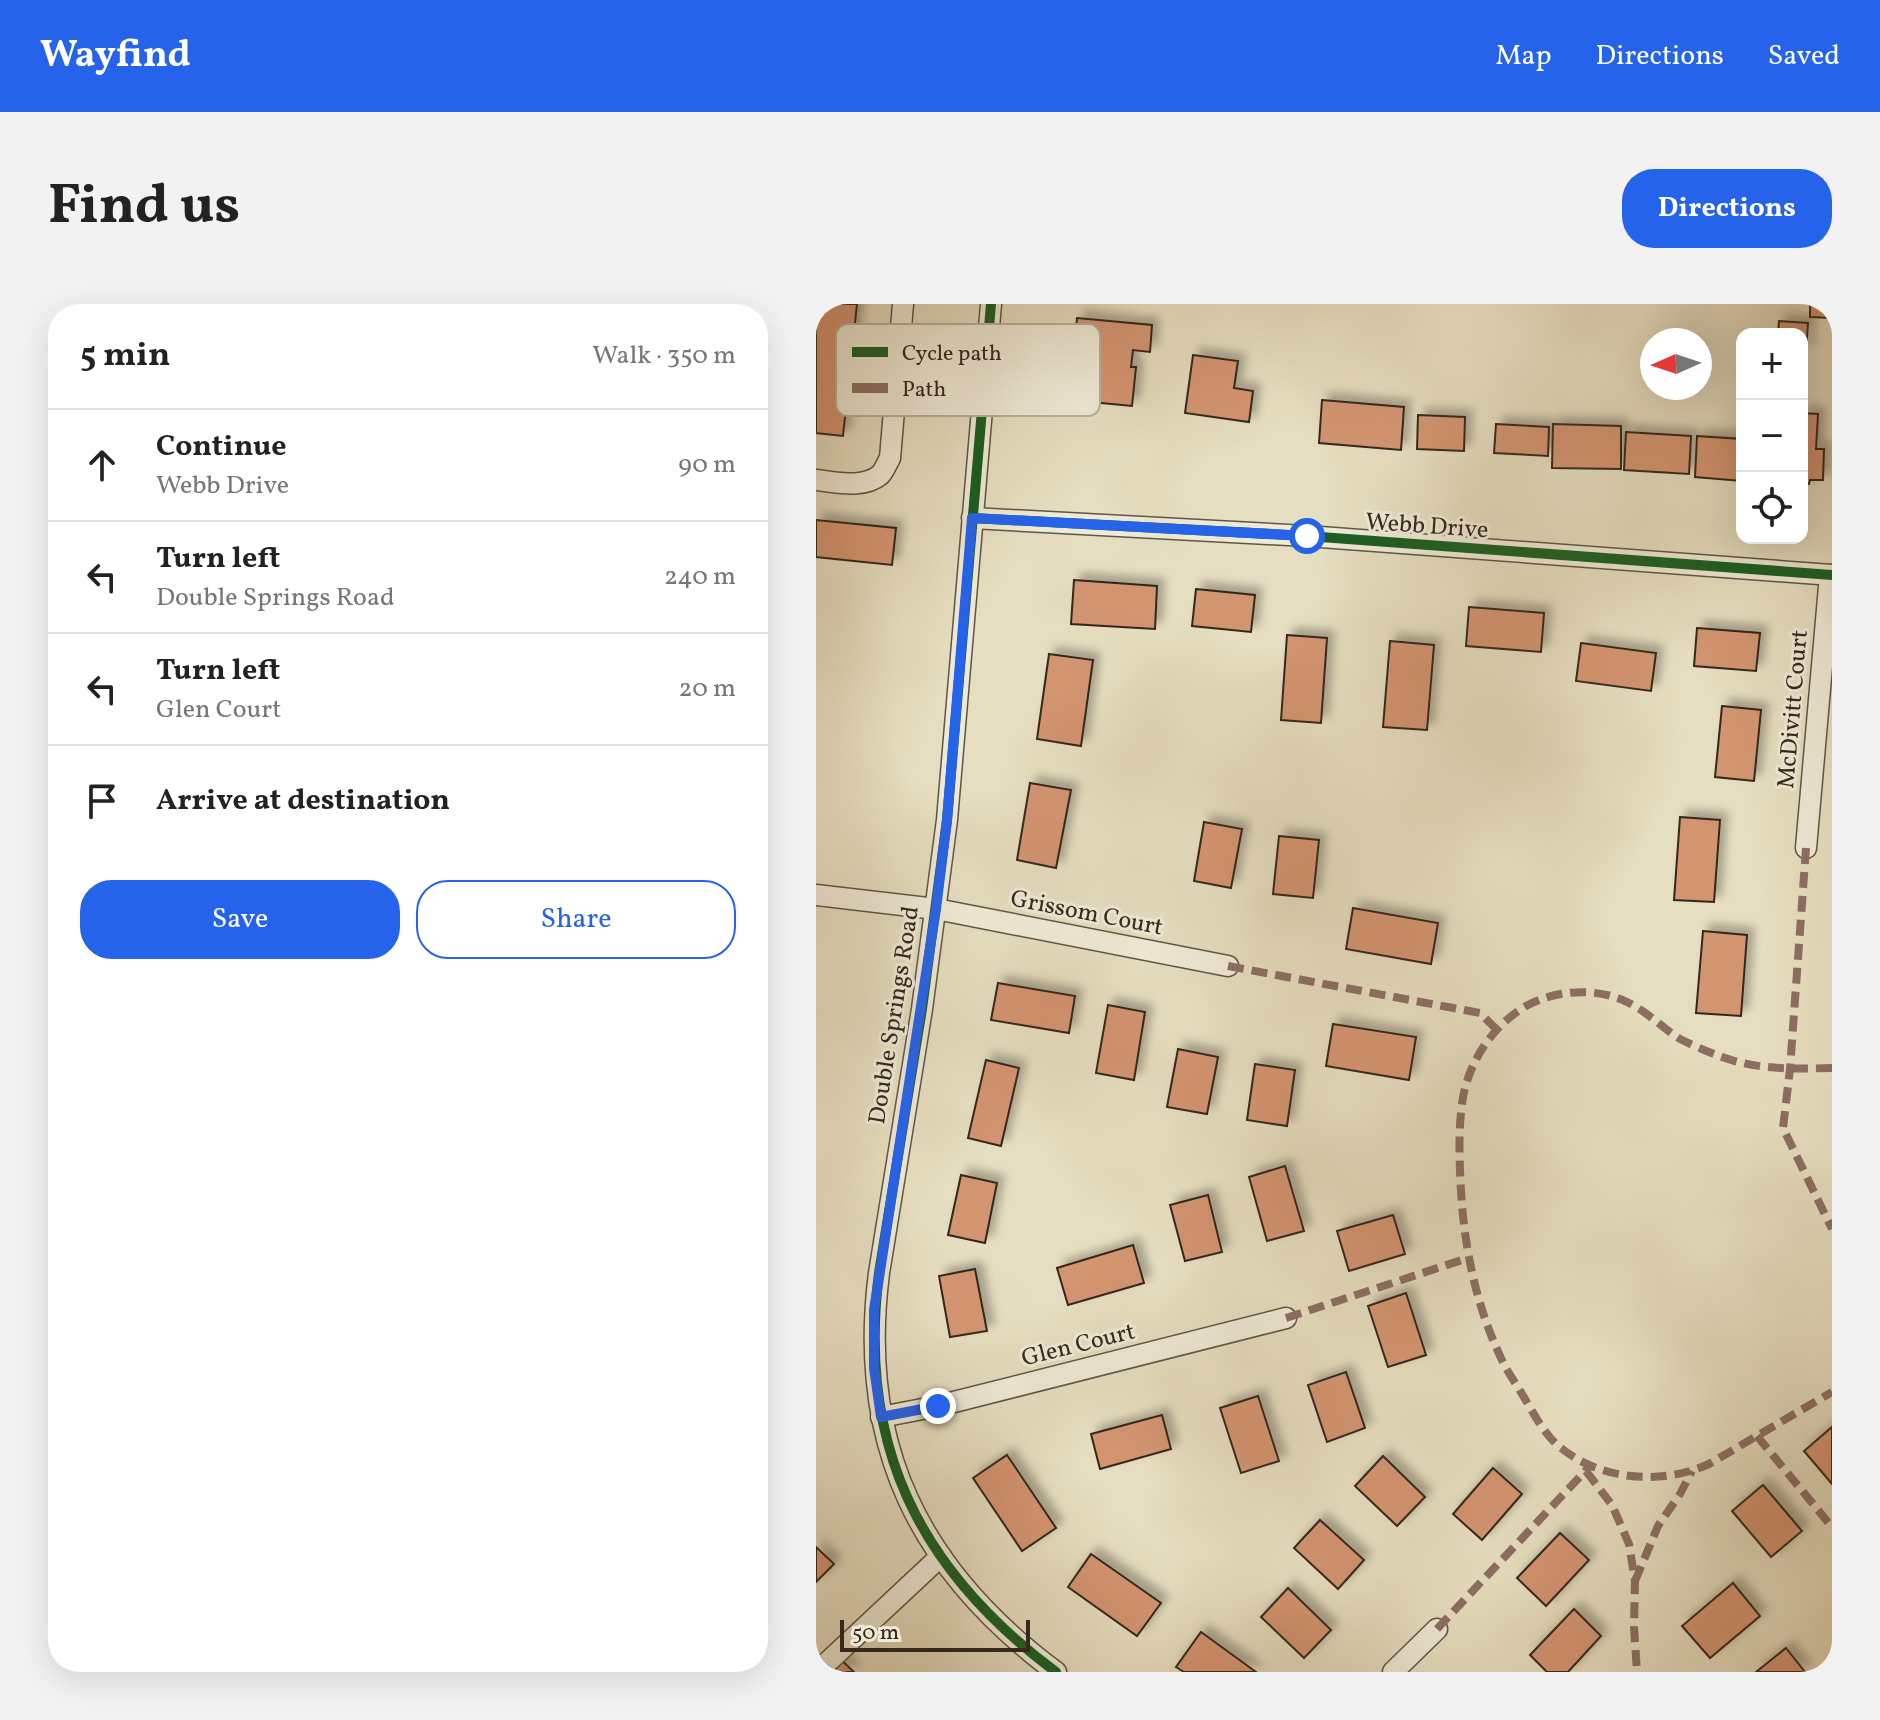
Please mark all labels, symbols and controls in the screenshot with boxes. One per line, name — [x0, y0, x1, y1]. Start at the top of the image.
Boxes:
text: Wayfind — [40, 30, 191, 83]
text: Map — [1496, 37, 1552, 76]
text: Directions — [1596, 37, 1724, 76]
text: Saved — [1768, 37, 1840, 76]
text: Find us — [48, 169, 240, 247]
button: Directions — [1622, 169, 1832, 248]
legend — [836, 324, 1100, 416]
north arrow — [1640, 328, 1712, 400]
map controls — [1736, 328, 1808, 544]
button: + — [1736, 328, 1808, 400]
text: 5 min — [80, 333, 170, 380]
text: Walk · 350 m — [592, 338, 736, 374]
text: Cycle path — [902, 339, 1002, 370]
text: Path — [902, 375, 946, 406]
button: − — [1736, 400, 1808, 472]
text: Continue — [156, 426, 287, 468]
icon: ahead — [80, 443, 124, 487]
text: 90 m — [678, 447, 736, 483]
text: Webb Drive — [156, 468, 289, 504]
button: locate — [1736, 472, 1808, 544]
street label: Webb Drive — [1364, 506, 1489, 548]
route start — [1289, 518, 1325, 554]
text: Turn left — [156, 538, 280, 580]
icon: left — [80, 555, 124, 599]
text: 240 m — [664, 559, 736, 595]
text: Double Springs Road — [156, 580, 395, 616]
street label: McDivitt Court — [1770, 628, 1818, 790]
text: Turn left — [156, 650, 280, 692]
icon: left — [80, 667, 124, 711]
text: 20 m — [678, 671, 736, 707]
text: Glen Court — [156, 692, 281, 728]
icon: arrive — [80, 779, 124, 823]
text: Arrive at destination — [156, 780, 450, 822]
button: Save — [80, 880, 400, 959]
button: Share — [416, 880, 736, 959]
street label: Grissom Court — [1007, 883, 1166, 945]
street label: Double Springs Road — [861, 904, 929, 1127]
street label: Glen Court — [1018, 1315, 1139, 1376]
route end — [920, 1388, 956, 1424]
scale bar — [840, 1616, 1030, 1652]
text: 50 m — [852, 1618, 899, 1649]

